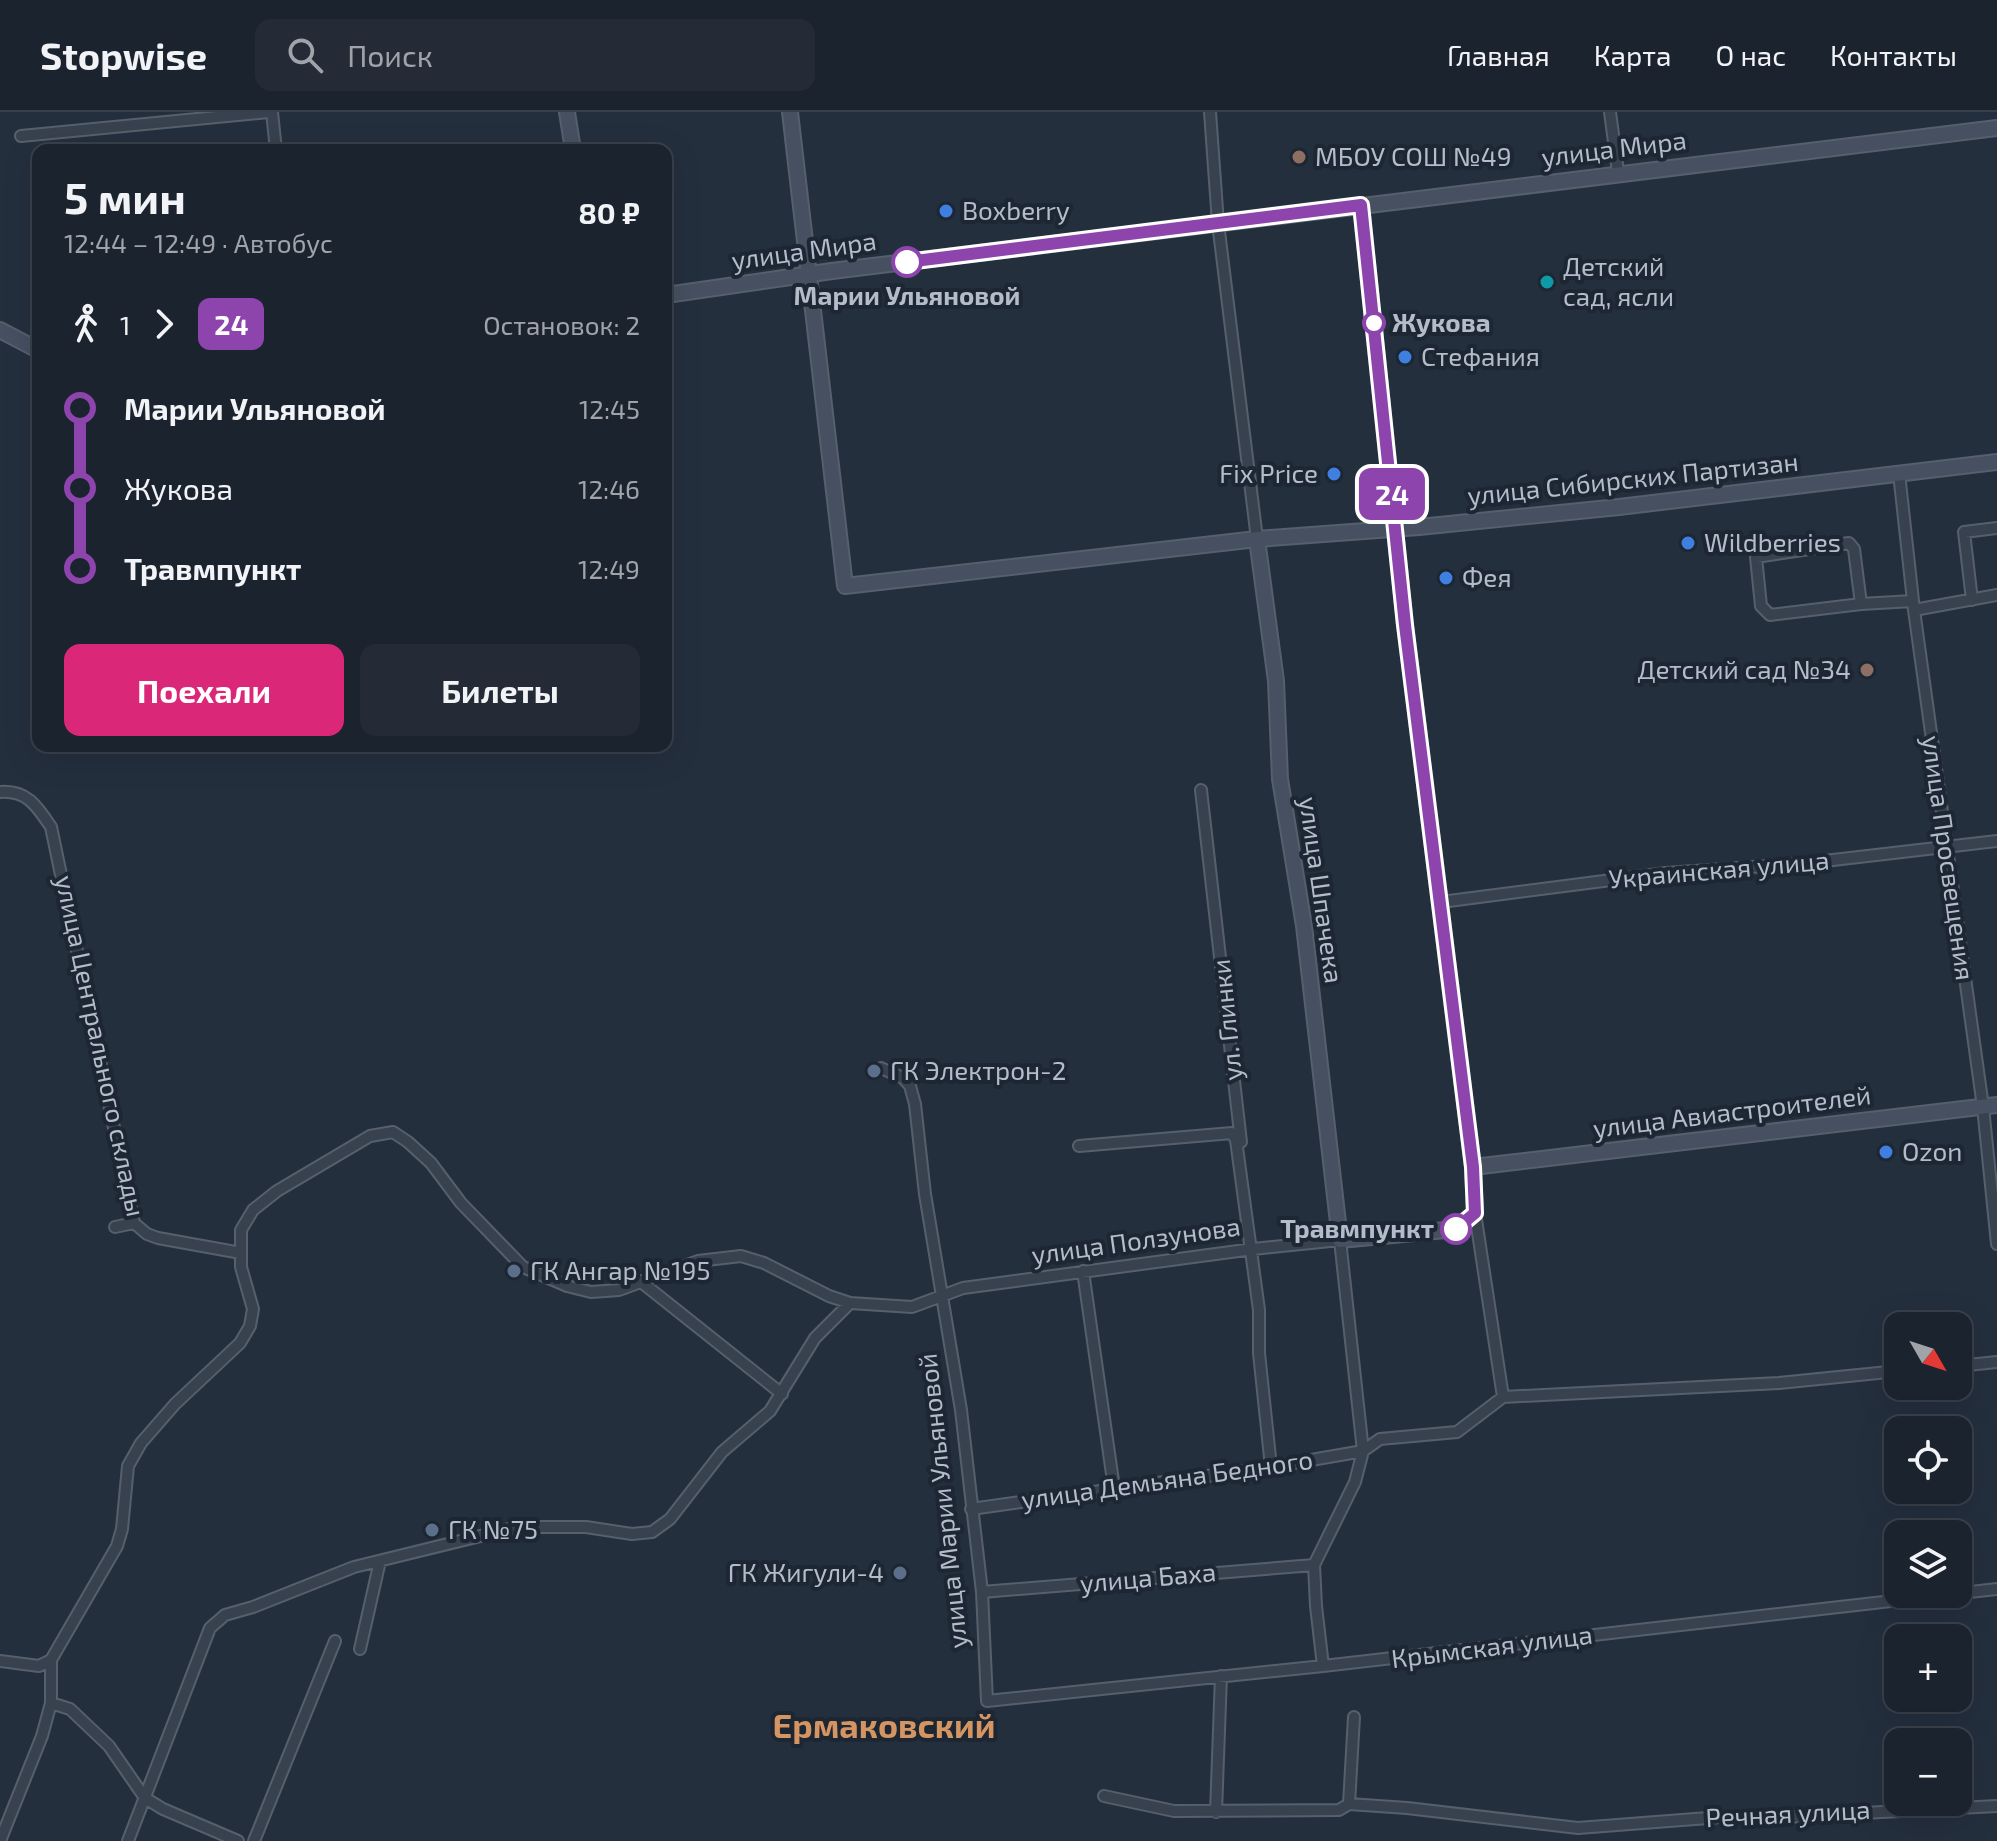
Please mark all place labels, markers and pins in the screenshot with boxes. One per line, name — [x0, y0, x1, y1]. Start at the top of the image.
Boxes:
place label: МБОУ СОШ №49 — [1315, 140, 1512, 171]
marker: МБОУ СОШ №49 — [1290, 148, 1308, 166]
place label: Boxberry — [962, 194, 1070, 225]
marker: Boxberry — [937, 202, 955, 220]
marker: Марии Ульяновой — [892, 247, 922, 277]
place label: Детский сад, ясли — [1563, 250, 1674, 311]
marker: Детский сад, ясли — [1538, 273, 1556, 291]
place label: Марии Ульяновой — [794, 279, 1020, 310]
place label: Жукова — [1392, 306, 1491, 337]
marker: Жукова — [1363, 312, 1385, 334]
place label: Стефания — [1421, 340, 1540, 371]
marker: Стефания — [1396, 348, 1414, 366]
place label: Fix Price — [1219, 457, 1318, 488]
marker: Fix Price — [1325, 465, 1343, 483]
place label: Wildberries — [1704, 526, 1841, 557]
marker: Wildberries — [1679, 534, 1697, 552]
place label: Фея — [1462, 561, 1512, 592]
marker: Фея — [1437, 569, 1455, 587]
place label: Детский сад №34 — [1637, 653, 1851, 684]
marker: Детский сад №34 — [1858, 661, 1876, 679]
place label: ГК Электрон-2 — [890, 1054, 1066, 1085]
marker: ГК Электрон-2 — [865, 1062, 883, 1080]
place label: Ozon — [1902, 1135, 1962, 1166]
marker: Ozon — [1877, 1143, 1895, 1161]
place label: Травмпункт — [1280, 1212, 1434, 1243]
marker: Травмпункт — [1441, 1214, 1471, 1244]
place label: ГК Ангар №195 — [530, 1254, 710, 1285]
marker: ГК Ангар №195 — [505, 1262, 523, 1280]
place label: ГК №75 — [448, 1513, 538, 1544]
marker: ГК №75 — [423, 1521, 441, 1539]
place label: ГК Жигули-4 — [728, 1556, 884, 1588]
marker: ГК Жигули-4 — [891, 1564, 909, 1582]

